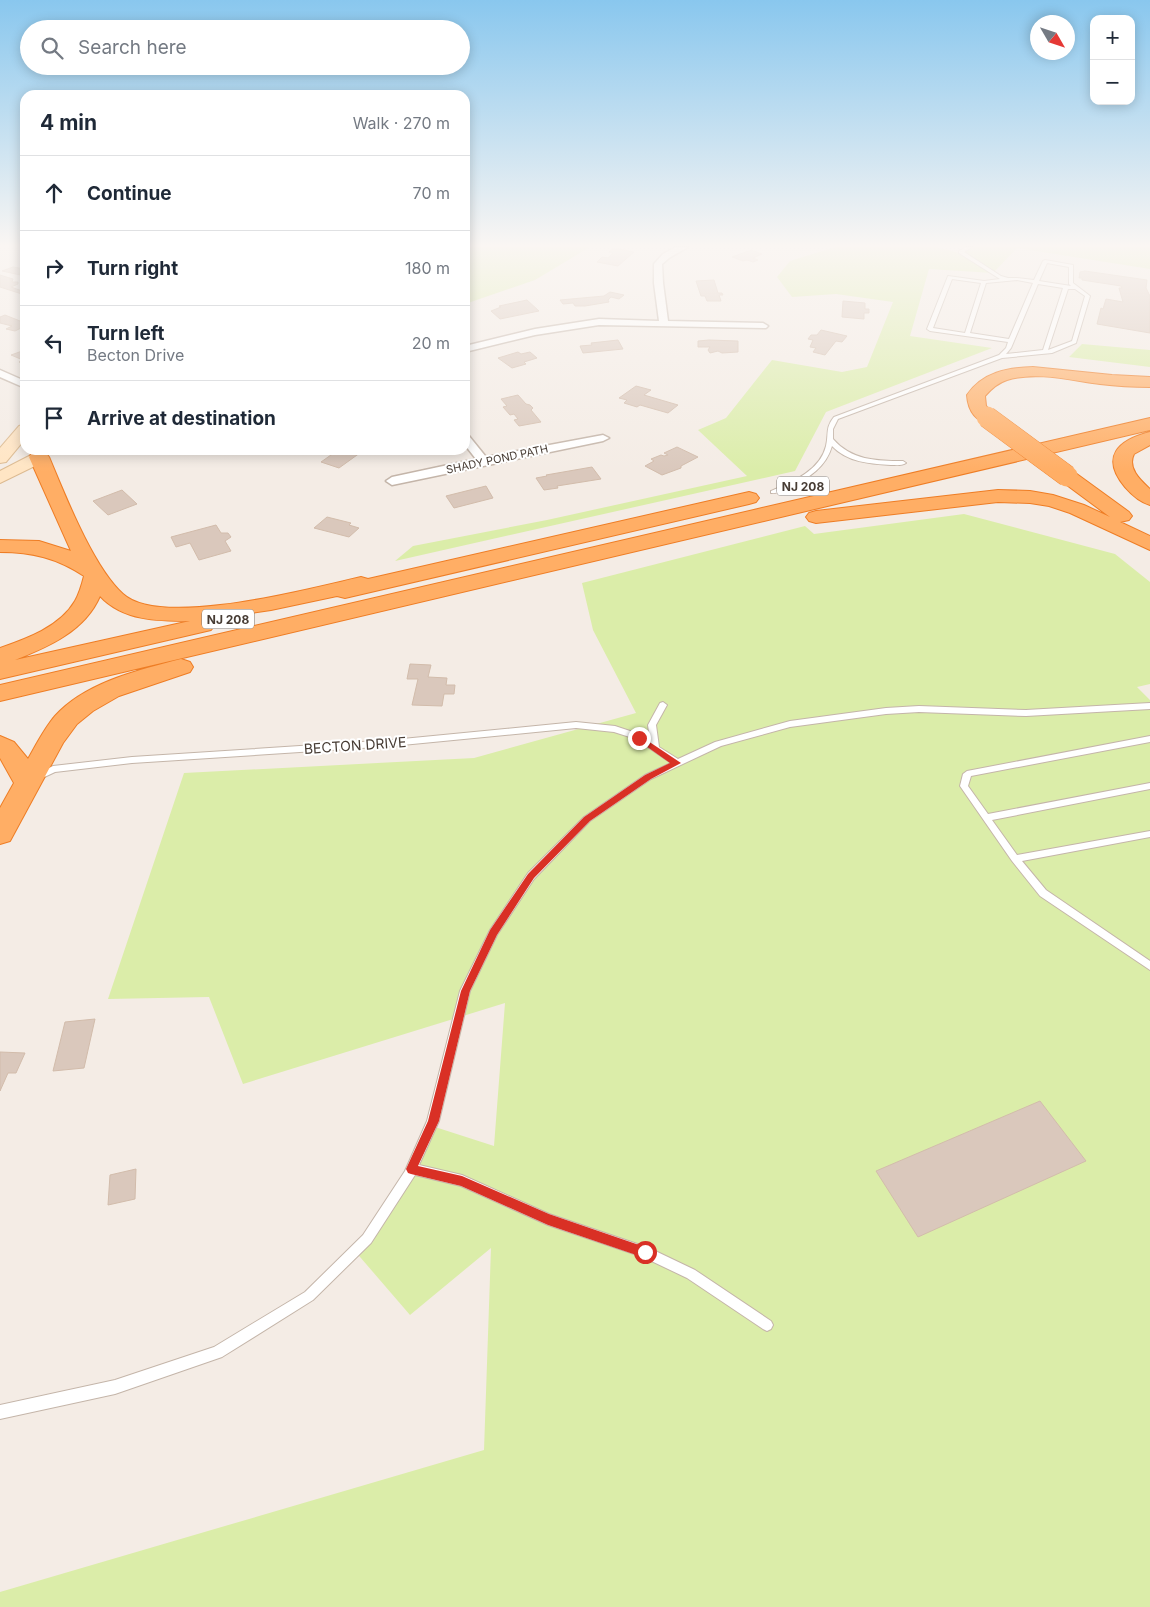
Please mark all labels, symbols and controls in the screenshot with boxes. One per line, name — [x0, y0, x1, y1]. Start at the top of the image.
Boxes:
north arrow — [1030, 15, 1075, 60]
map controls — [1090, 15, 1135, 105]
button: + — [1090, 15, 1135, 60]
search box — [20, 20, 470, 75]
icon: search — [38, 34, 66, 62]
text: Search here — [78, 36, 187, 59]
button: − — [1090, 60, 1135, 105]
text: 4 min — [40, 110, 97, 135]
text: Walk · 270 m — [353, 113, 450, 133]
icon: ahead — [40, 179, 68, 207]
text: Continue — [87, 182, 172, 205]
text: 70 m — [413, 183, 450, 203]
icon: right — [40, 254, 68, 282]
text: Turn right — [87, 257, 178, 280]
text: 180 m — [405, 258, 450, 278]
text: Turn left — [87, 322, 165, 345]
icon: left — [40, 329, 68, 357]
text: 20 m — [412, 333, 450, 353]
text: Becton Drive — [87, 345, 184, 365]
icon: arrive — [40, 404, 68, 432]
text: Arrive at destination — [87, 407, 276, 430]
street label: SHADY POND PATH — [445, 441, 549, 477]
road number: NJ 208 — [777, 476, 829, 496]
road number: NJ 208 — [202, 610, 254, 628]
route end — [628, 727, 651, 750]
street label: BECTON DRIVE — [303, 733, 407, 757]
route start — [634, 1241, 657, 1264]

